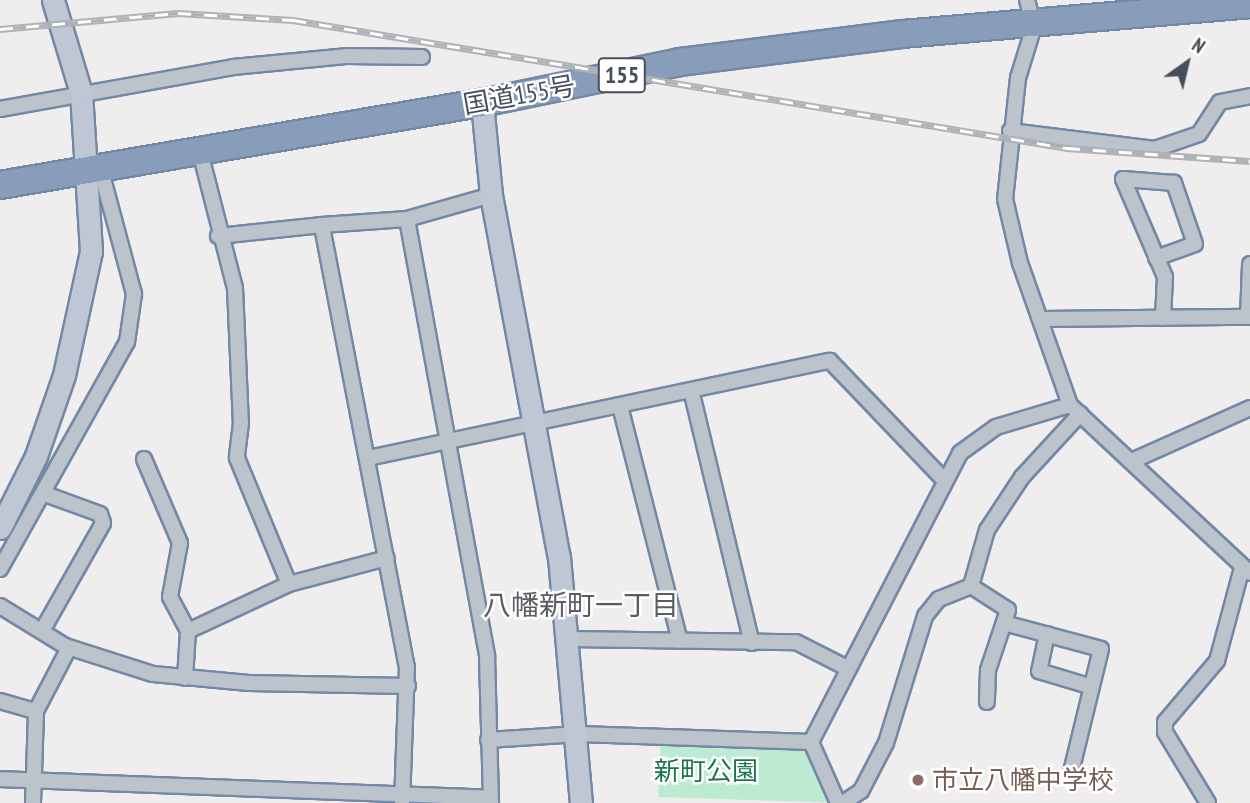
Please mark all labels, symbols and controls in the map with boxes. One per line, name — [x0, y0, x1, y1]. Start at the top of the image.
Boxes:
north arrow — [1152, 28, 1222, 98]
text: N — [1188, 33, 1210, 58]
road number: 155 — [598, 54, 646, 96]
street label: 国道155号 — [461, 70, 577, 120]
district label: 八幡新町一丁目 — [483, 588, 679, 622]
park label: 新町公園 — [654, 755, 758, 787]
place label: 市立八幡中学校 — [932, 764, 1114, 796]
marker: 市立八幡中学校 — [910, 772, 926, 788]

